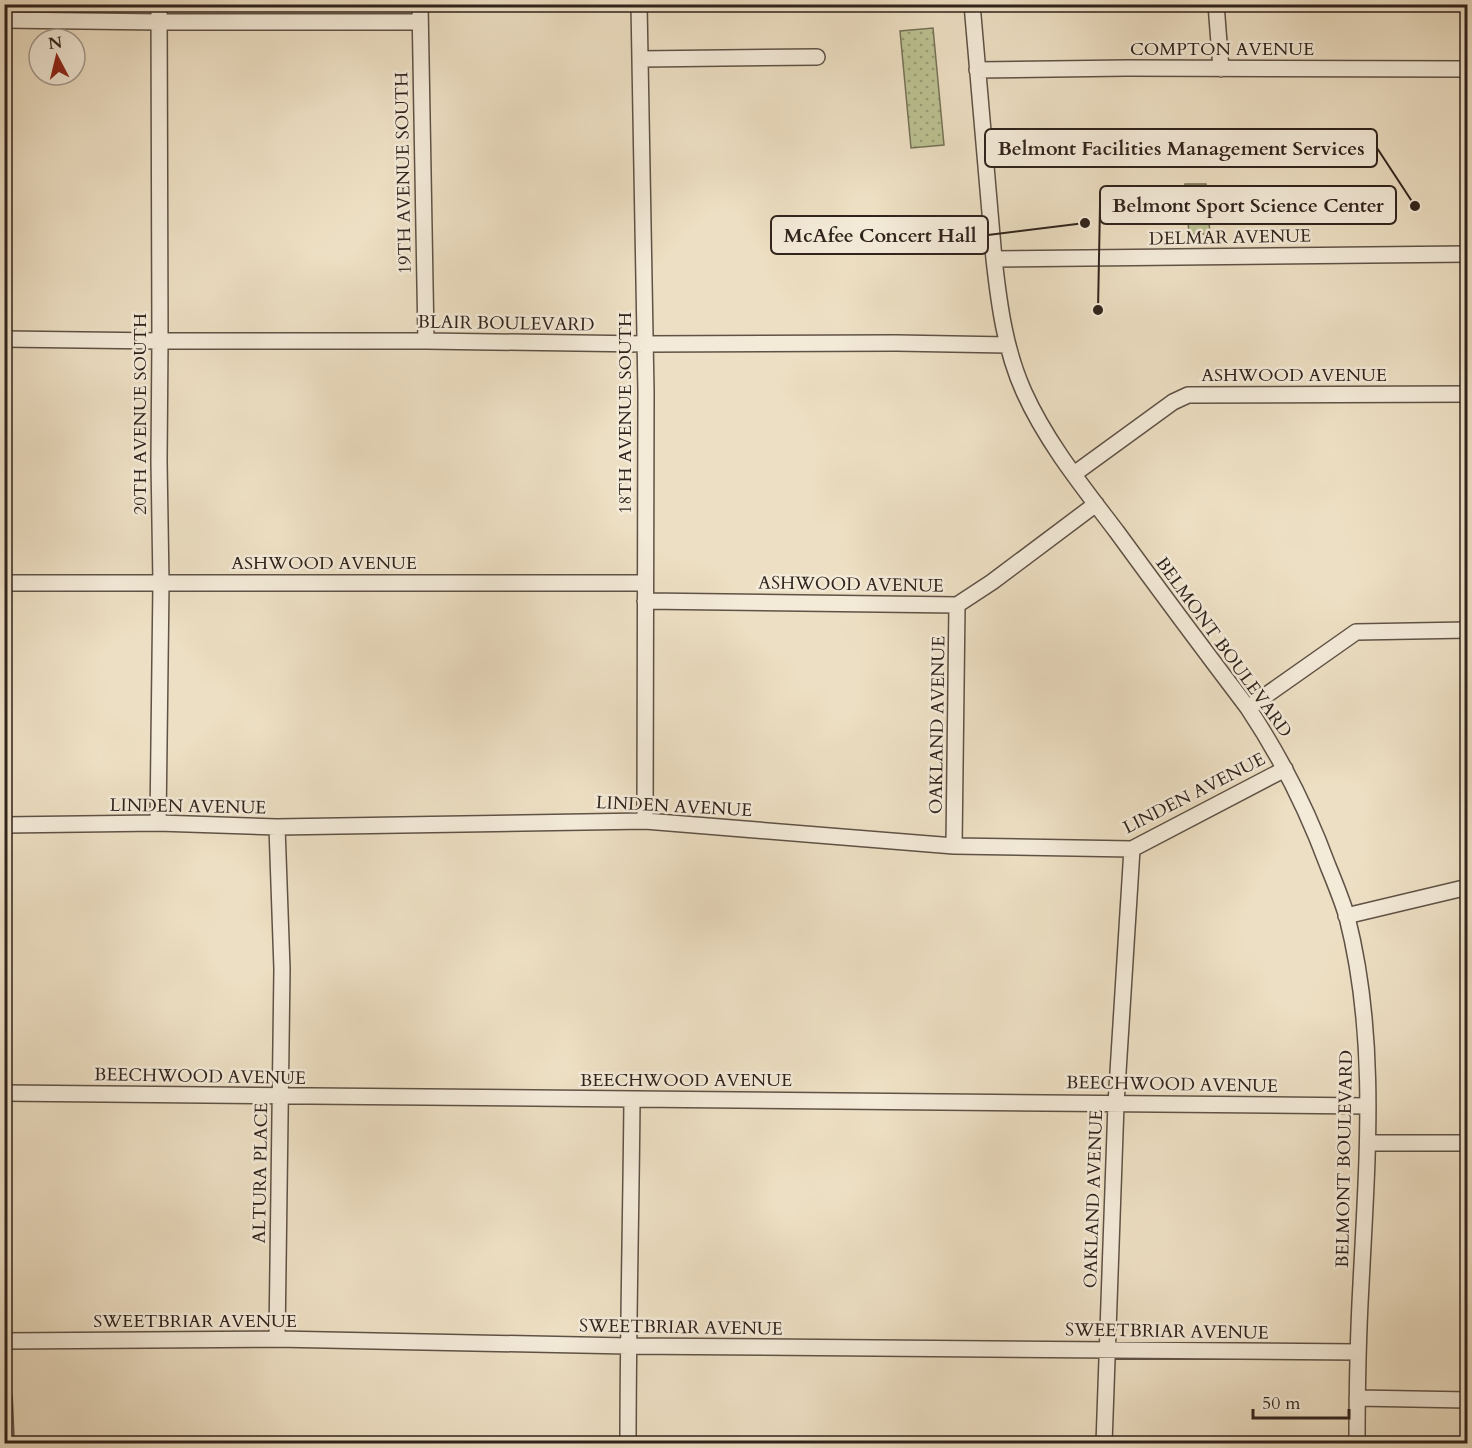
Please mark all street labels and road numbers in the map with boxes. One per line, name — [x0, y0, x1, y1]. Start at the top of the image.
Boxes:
street label: COMPTON AVENUE — [1130, 37, 1314, 62]
street label: 19TH AVENUE SOUTH — [389, 72, 418, 274]
street label: DELMAR AVENUE — [1149, 224, 1311, 251]
street label: BLAIR BOULEVARD — [417, 309, 595, 338]
street label: 18TH AVENUE SOUTH — [613, 312, 638, 514]
street label: 20TH AVENUE SOUTH — [128, 313, 153, 515]
street label: ASHWOOD AVENUE — [1201, 363, 1387, 388]
street label: ASHWOOD AVENUE — [231, 551, 417, 576]
street label: BELMONT BOULEVARD — [1149, 552, 1298, 743]
street label: ASHWOOD AVENUE — [758, 570, 944, 599]
street label: OAKLAND AVENUE — [923, 636, 952, 815]
street label: LINDEN AVENUE — [1119, 747, 1270, 840]
street label: LINDEN AVENUE — [595, 790, 753, 823]
street label: LINDEN AVENUE — [109, 793, 267, 820]
street label: BELMONT BOULEVARD — [1330, 1050, 1359, 1268]
street label: BEECHWOOD AVENUE — [94, 1062, 306, 1091]
street label: BEECHWOOD AVENUE — [580, 1068, 792, 1093]
street label: BEECHWOOD AVENUE — [1066, 1070, 1278, 1099]
street label: ALTURA PLACE — [247, 1102, 274, 1244]
street label: OAKLAND AVENUE — [1078, 1109, 1109, 1289]
street label: SWEETBRIAR AVENUE — [93, 1309, 297, 1334]
street label: SWEETBRIAR AVENUE — [579, 1313, 783, 1342]
street label: SWEETBRIAR AVENUE — [1065, 1317, 1269, 1346]

